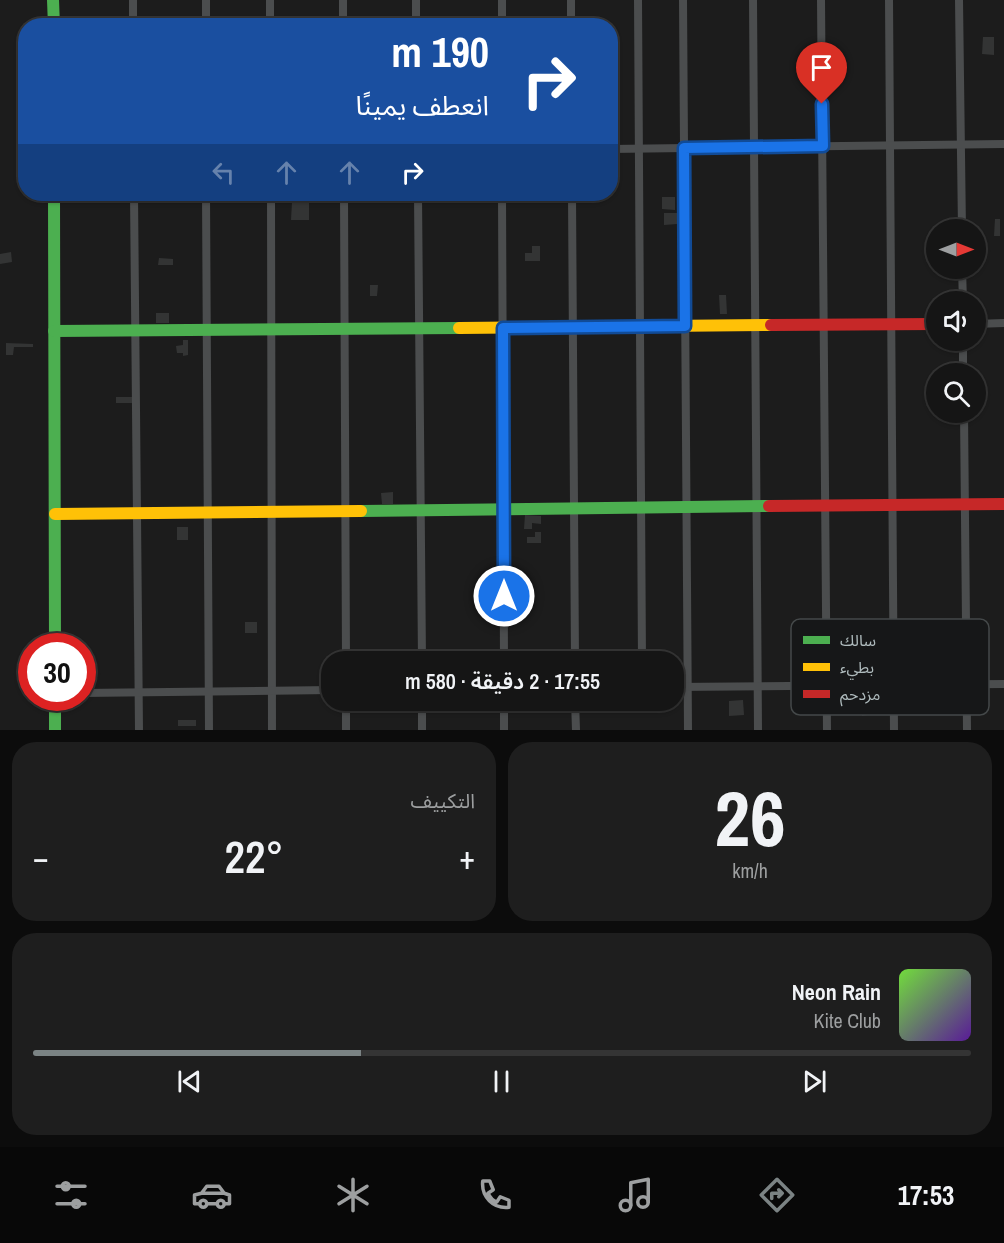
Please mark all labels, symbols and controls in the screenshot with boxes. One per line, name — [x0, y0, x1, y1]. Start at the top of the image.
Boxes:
text: 190 m — [391, 24, 489, 80]
icon: right — [510, 42, 588, 120]
pin — [796, 42, 847, 104]
icon: arrive — [805, 51, 838, 84]
text: انعطف يمينًا — [355, 87, 489, 123]
icon: left — [207, 156, 240, 189]
icon: ahead — [270, 156, 303, 189]
icon: ahead — [333, 156, 366, 189]
icon: right — [396, 156, 429, 189]
north arrow — [926, 219, 986, 279]
map controls — [926, 219, 986, 423]
button: sound — [926, 291, 986, 351]
button: search — [926, 363, 986, 423]
position arrow — [472, 564, 536, 628]
legend — [791, 619, 989, 715]
text: سالك — [840, 629, 876, 651]
speed limit sign: 30 — [18, 633, 96, 711]
text: بطيء — [840, 656, 874, 680]
text: 17:55 · 2 دقيقة · 580 m — [405, 666, 600, 696]
text: مزدحم — [840, 683, 880, 707]
text: 26 — [714, 765, 786, 870]
text: التكييف — [411, 787, 475, 814]
text: 22° — [224, 826, 284, 887]
text: − — [33, 835, 49, 879]
text: + — [459, 835, 475, 879]
text: km/h — [732, 857, 768, 884]
text: Neon Rain — [792, 977, 881, 1007]
text: Kite Club — [814, 1007, 881, 1034]
icon: previous — [173, 1065, 206, 1098]
icon: pause — [485, 1065, 518, 1098]
icon: next — [798, 1065, 831, 1098]
icon: filters — [50, 1174, 92, 1216]
icon: car — [191, 1174, 233, 1216]
icon: climate — [332, 1174, 374, 1216]
icon: phone — [474, 1174, 516, 1216]
icon: music — [615, 1174, 657, 1216]
icon: directions — [756, 1174, 798, 1216]
text: 17:53 — [898, 1177, 954, 1213]

